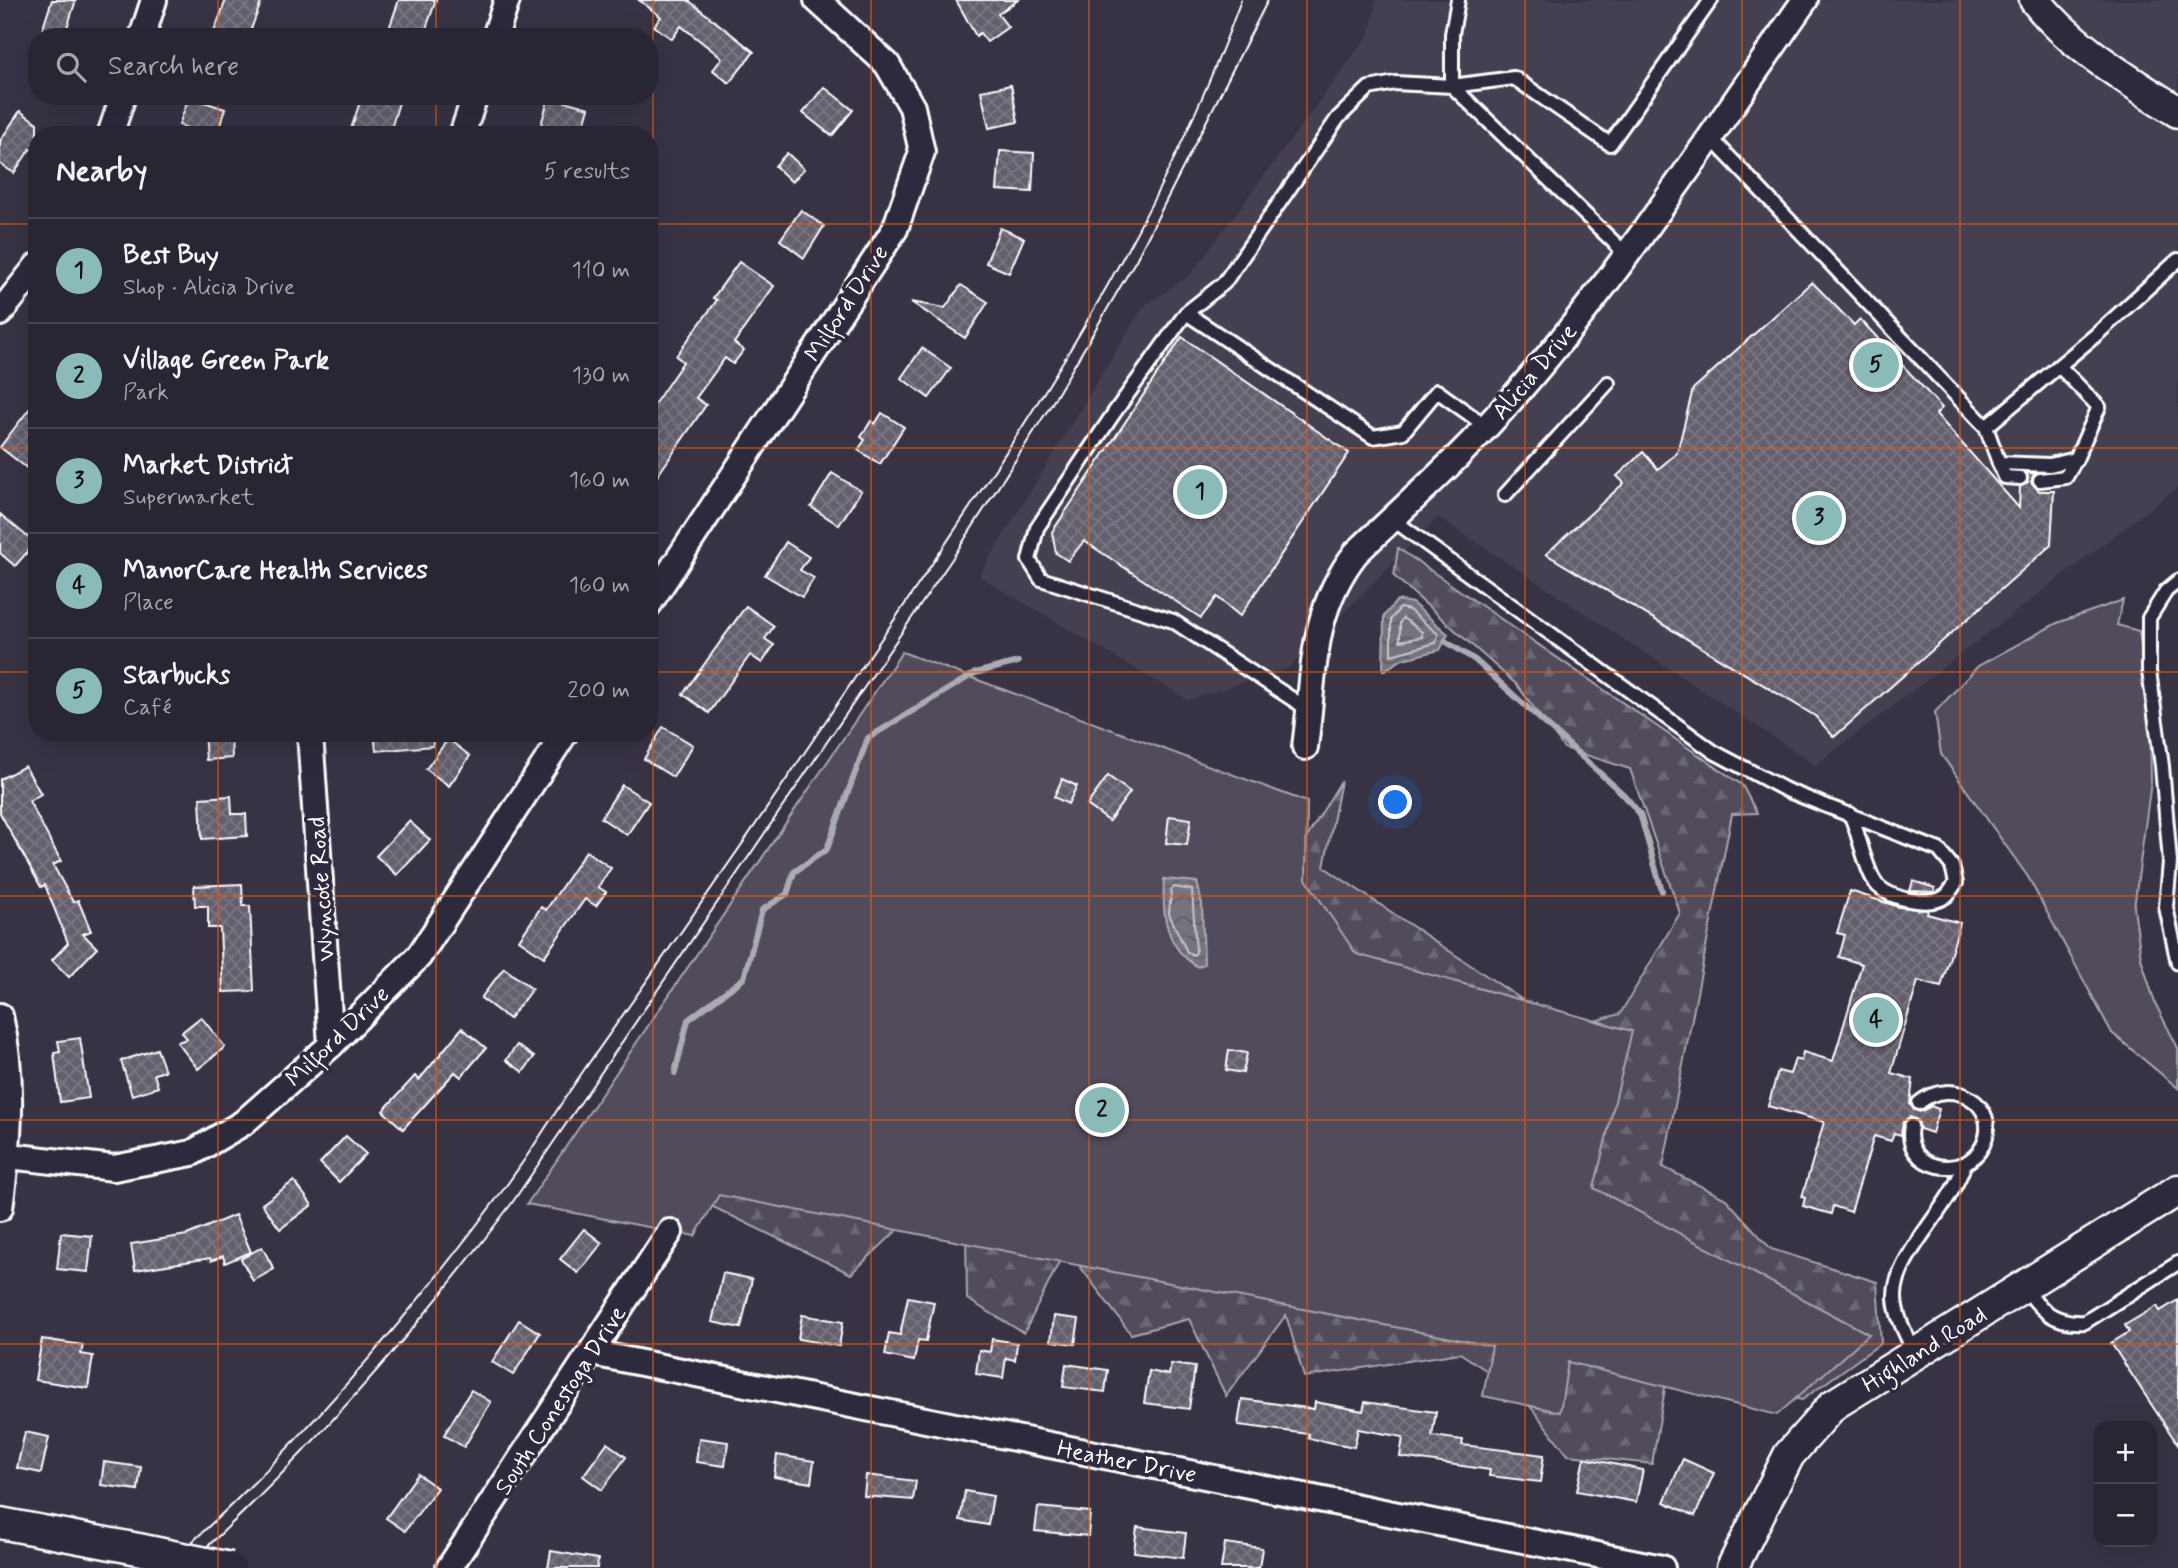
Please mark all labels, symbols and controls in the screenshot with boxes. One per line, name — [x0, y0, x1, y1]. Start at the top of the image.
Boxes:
search box — [28, 28, 658, 105]
icon: search — [52, 48, 90, 86]
text: Search here — [108, 50, 239, 84]
text: Nearby — [56, 152, 147, 191]
text: 5 results — [544, 157, 630, 187]
text: Best Buy — [123, 239, 219, 273]
street label: Milford Drive — [798, 240, 898, 369]
text: 1 — [74, 256, 84, 286]
text: 110 m — [571, 256, 630, 286]
text: Shop · Alicia Drive — [123, 273, 295, 303]
street label: Alicia Drive — [1486, 317, 1585, 427]
pin: 5 — [1853, 339, 1899, 391]
text: Village Green Park — [123, 344, 329, 378]
text: 2 — [73, 361, 85, 391]
text: 130 m — [572, 361, 630, 391]
text: Park — [123, 378, 169, 408]
text: Market District — [123, 449, 293, 483]
text: 3 — [74, 466, 84, 496]
text: 160 m — [569, 466, 630, 496]
pin: 1 — [1177, 466, 1223, 518]
text: Supermarket — [123, 483, 254, 513]
pin: 3 — [1796, 492, 1842, 544]
text: ManorCare Health Services — [123, 554, 428, 588]
text: 4 — [72, 571, 86, 601]
text: 160 m — [569, 571, 630, 601]
text: Place — [123, 588, 174, 618]
text: Starbucks — [123, 659, 230, 693]
text: 5 — [72, 676, 86, 706]
text: 200 m — [567, 676, 630, 706]
text: Café — [123, 693, 172, 723]
your location — [1378, 785, 1412, 819]
street label: Wyncote Road — [302, 815, 343, 962]
street label: Milford Drive — [279, 980, 398, 1096]
pin: 4 — [1853, 994, 1899, 1046]
pin: 2 — [1079, 1084, 1125, 1136]
street label: South Conestoga Drive — [488, 1300, 634, 1501]
street label: Highland Road — [1857, 1300, 1994, 1403]
map controls — [2094, 1421, 2157, 1547]
button: + — [2094, 1421, 2157, 1484]
street label: Heather Drive — [1054, 1434, 1199, 1491]
button: − — [2094, 1484, 2157, 1547]

